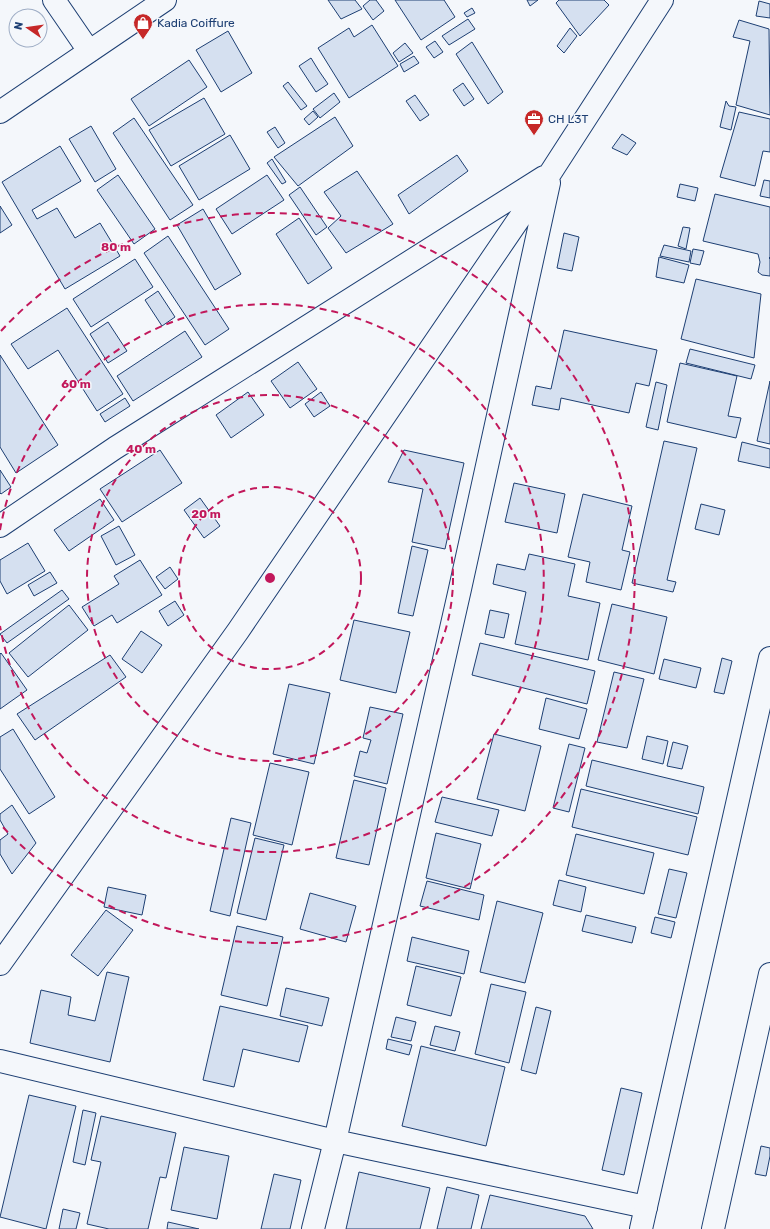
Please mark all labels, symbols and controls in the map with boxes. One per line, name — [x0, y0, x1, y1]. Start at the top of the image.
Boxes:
north arrow — [8, 8, 48, 48]
shop icon: Kadia Coiffure — [132, 12, 154, 40]
place label: Kadia Coiffure — [157, 16, 235, 30]
text: N — [12, 20, 26, 31]
office icon: CH L3T — [523, 108, 545, 136]
place label: CH L3T — [548, 112, 588, 126]
text: 80 m — [101, 240, 131, 254]
text: 60 m — [61, 377, 91, 391]
text: 40 m — [126, 442, 156, 456]
text: 20 m — [191, 507, 221, 521]
centre of rings — [263, 571, 277, 585]

